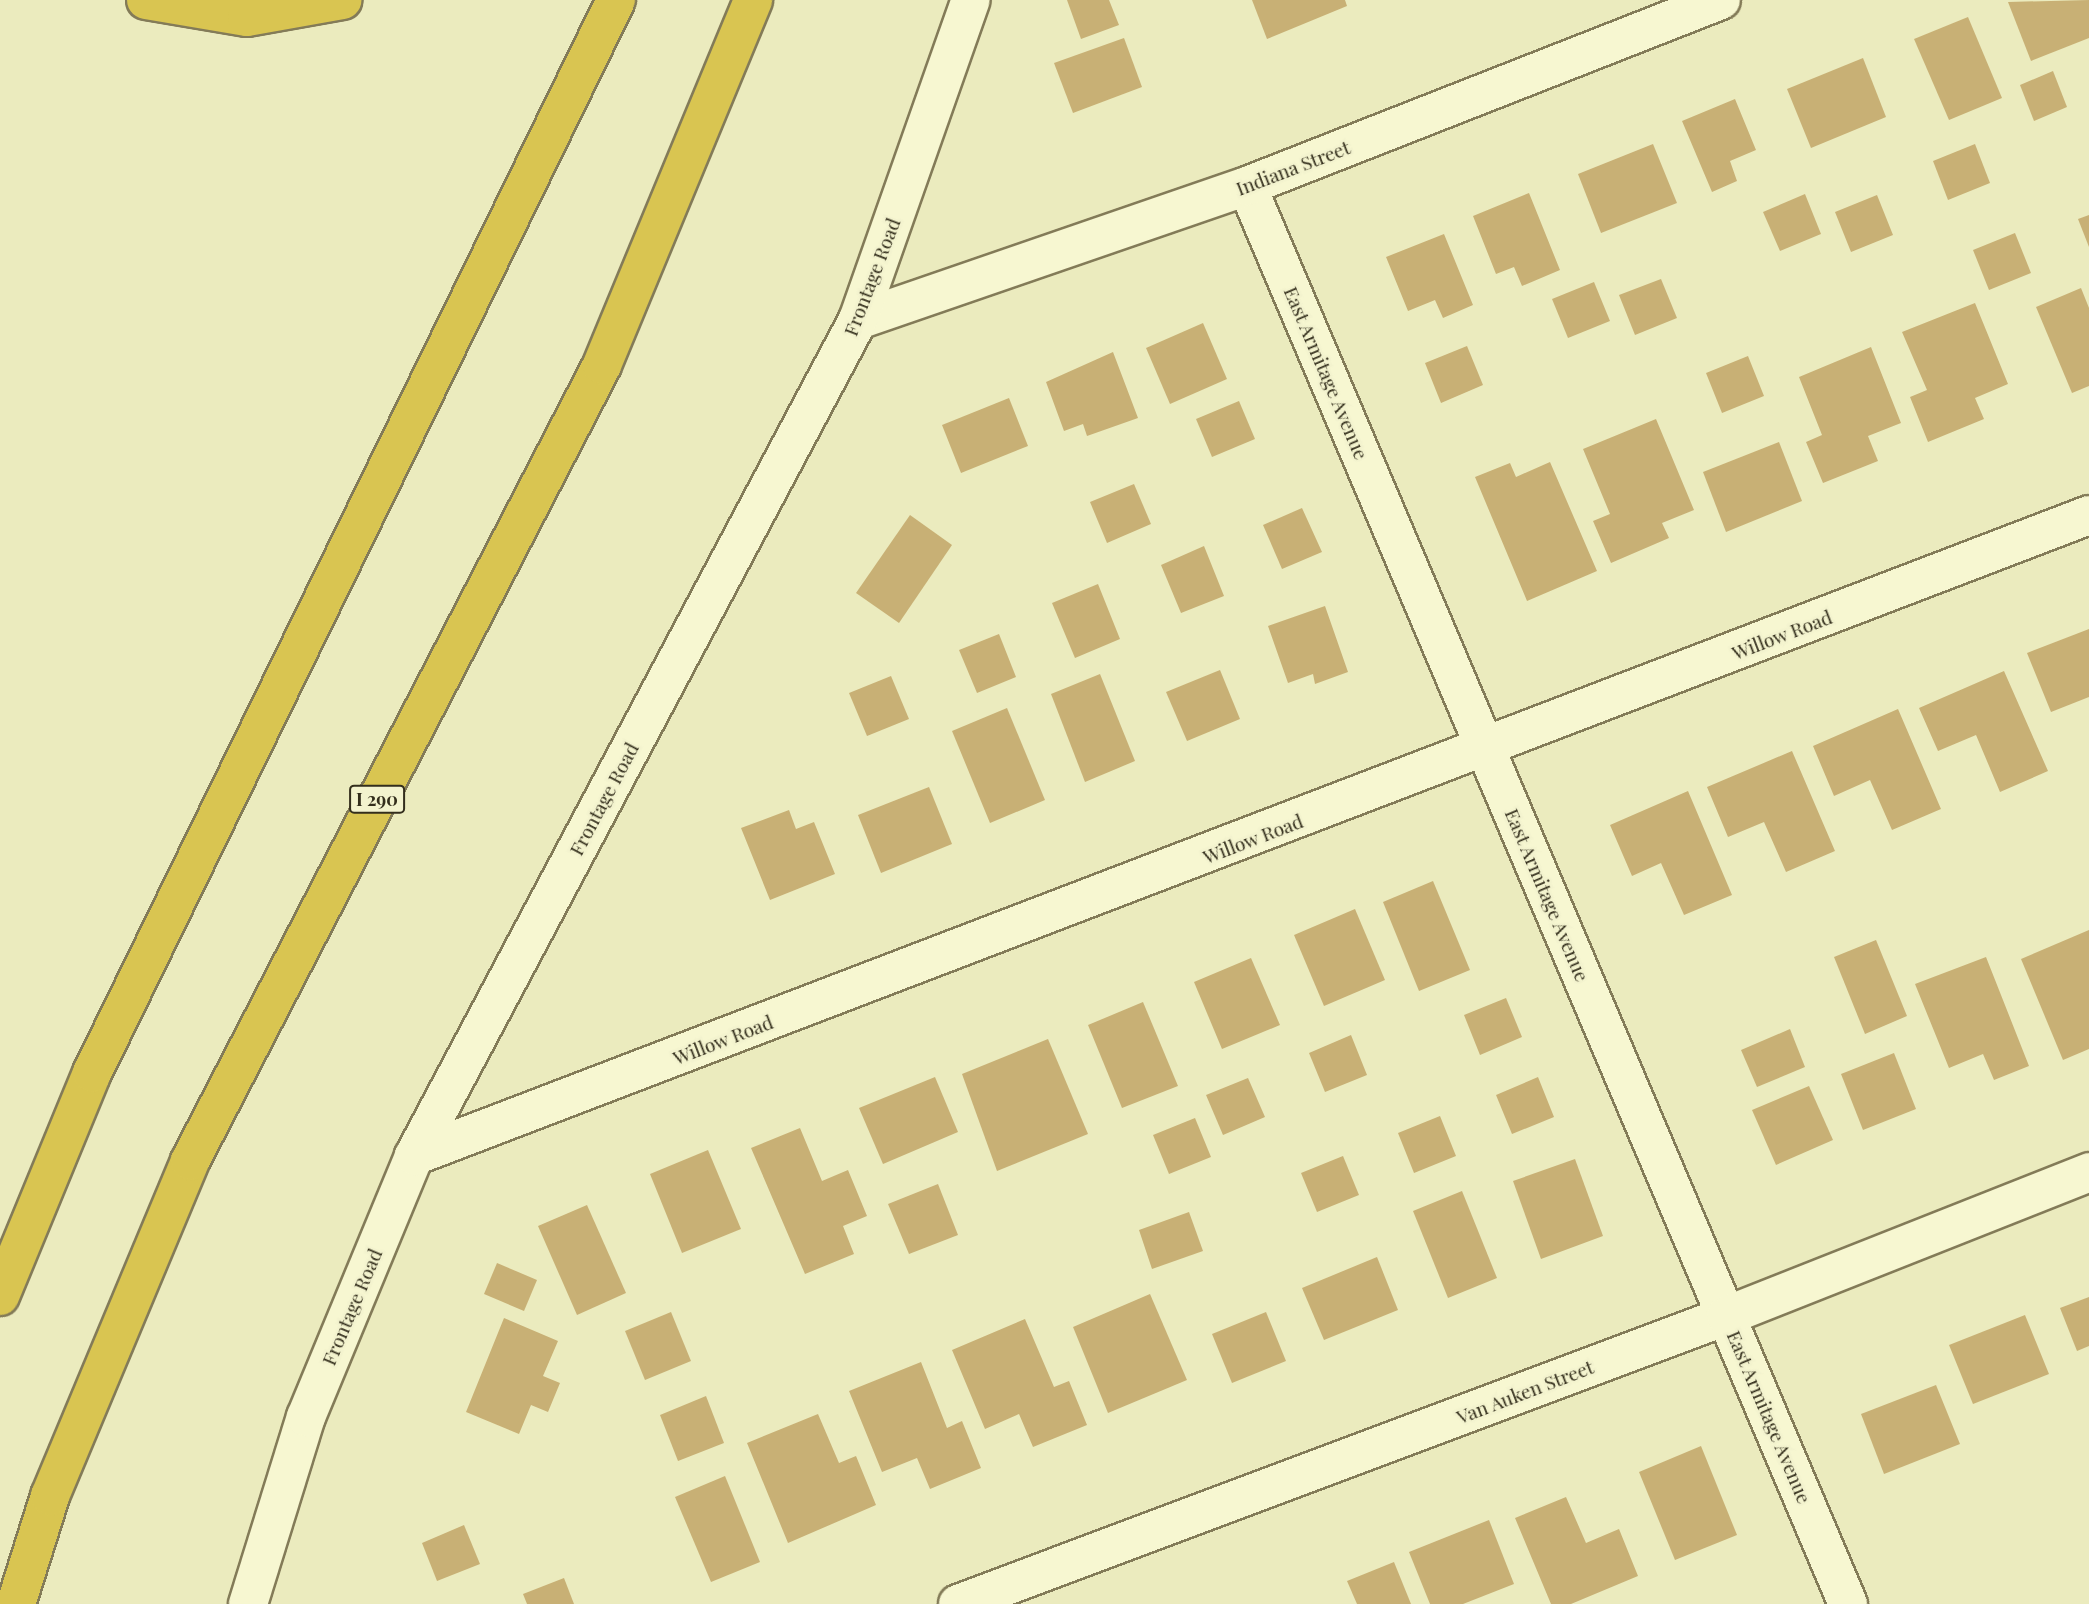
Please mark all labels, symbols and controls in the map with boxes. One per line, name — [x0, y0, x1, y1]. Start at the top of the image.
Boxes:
street label: Indiana Street — [1233, 136, 1353, 200]
street label: Frontage Road — [839, 215, 905, 339]
street label: East Armitage Avenue — [1279, 283, 1373, 463]
street label: Willow Road — [1729, 605, 1835, 665]
street label: Frontage Road — [565, 739, 643, 859]
road number: I 290 — [349, 784, 405, 814]
street label: East Armitage Avenue — [1500, 805, 1594, 985]
street label: Willow Road — [1200, 809, 1306, 869]
street label: Willow Road — [670, 1010, 776, 1070]
street label: Frontage Road — [317, 1245, 387, 1369]
street label: East Armitage Avenue — [1722, 1327, 1816, 1507]
street label: Van Auken Street — [1453, 1355, 1597, 1429]

